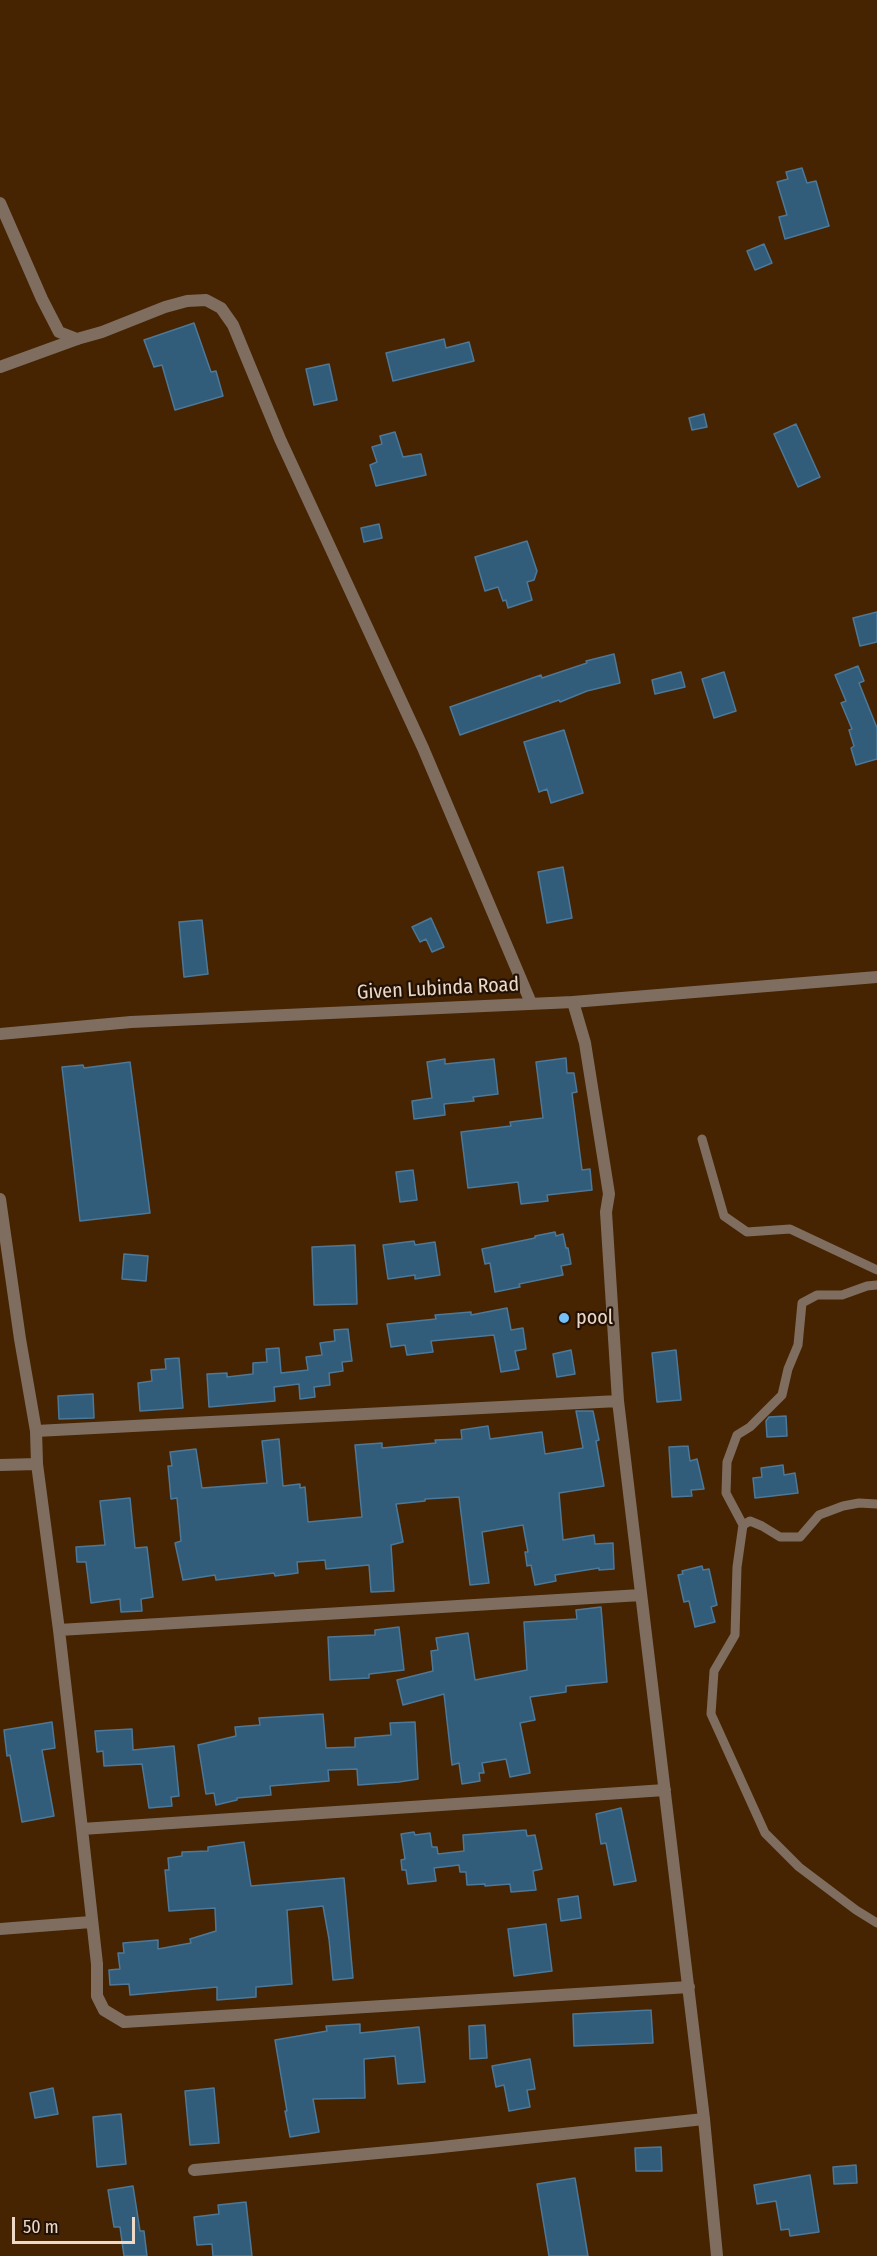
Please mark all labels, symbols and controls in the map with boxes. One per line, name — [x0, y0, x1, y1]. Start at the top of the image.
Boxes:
street label: Given Lubinda Road — [356, 973, 520, 1005]
place label: pool — [576, 1306, 613, 1330]
marker: pool — [557, 1311, 571, 1325]
scale bar — [15, 2205, 138, 2243]
text: 50 m — [23, 2216, 59, 2238]

